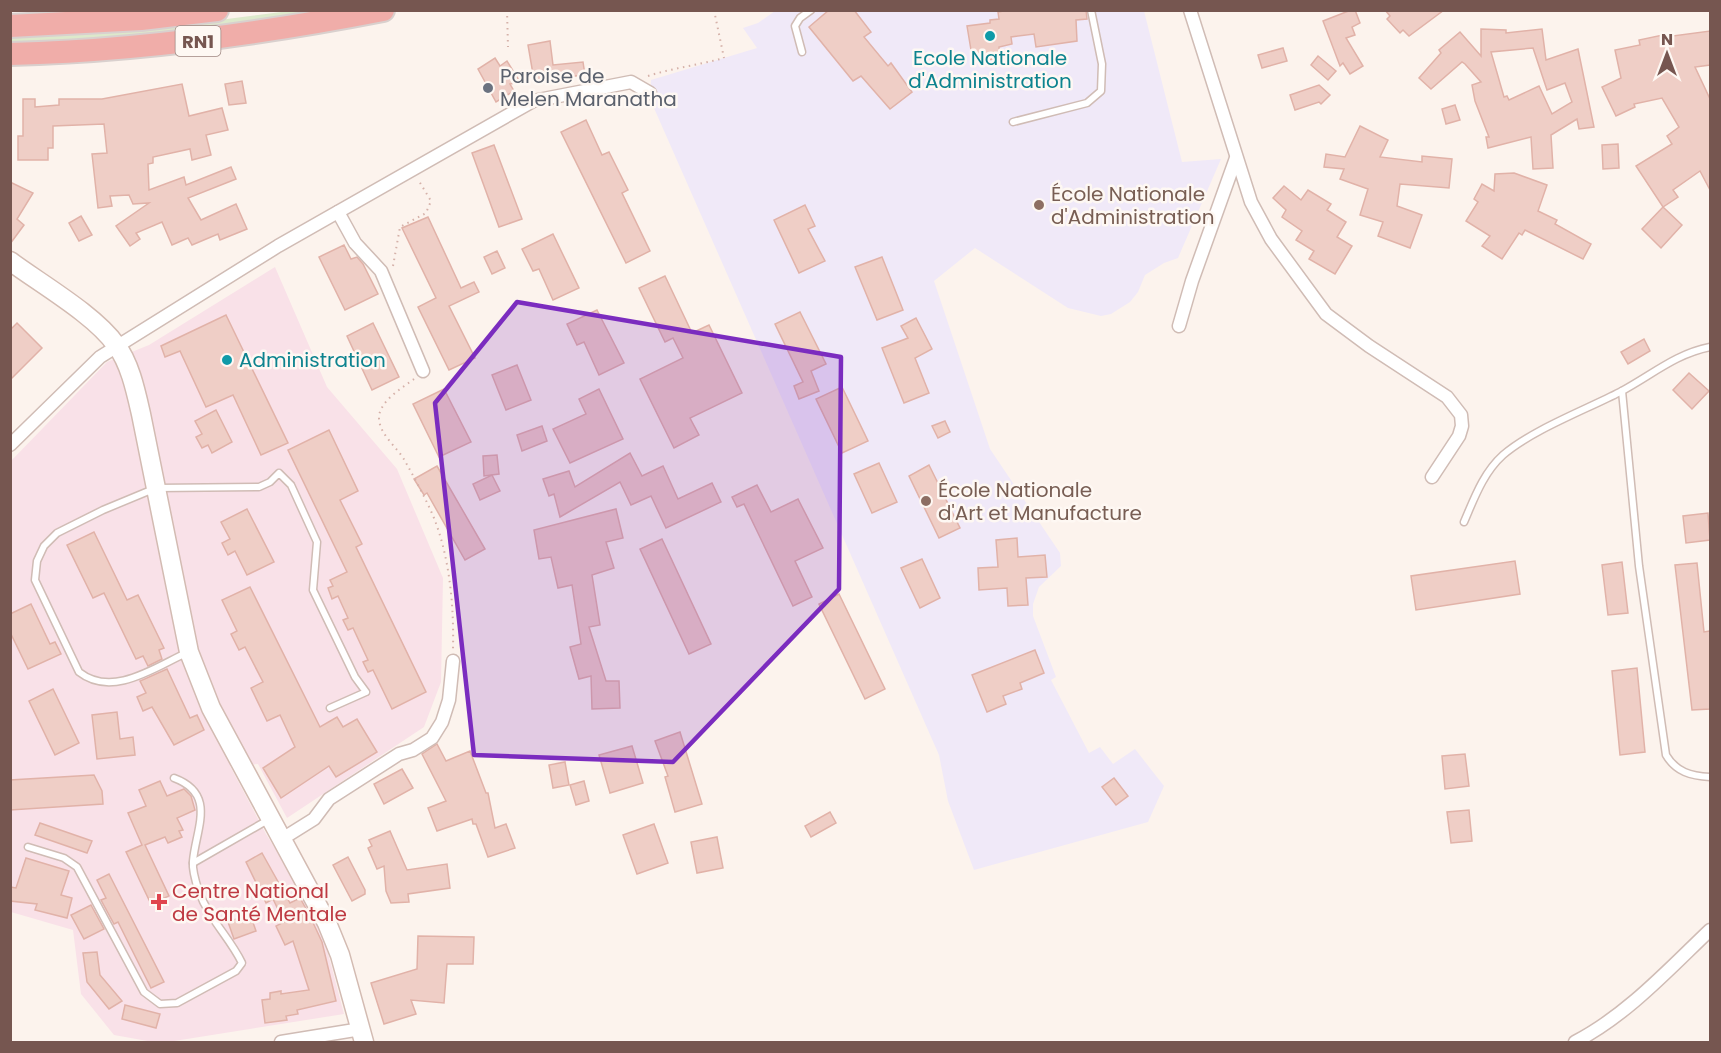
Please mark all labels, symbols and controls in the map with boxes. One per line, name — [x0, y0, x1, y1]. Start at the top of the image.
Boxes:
north arrow — [1637, 24, 1697, 84]
road number: RN1 — [176, 26, 220, 56]
text: N — [1661, 28, 1673, 51]
marker: Ecole Nationale d'Administration — [983, 29, 997, 43]
place label: Ecole Nationale d'Administration — [908, 44, 1072, 95]
place label: Paroise de Melen Maranatha — [500, 62, 677, 113]
marker: Paroise de Melen Maranatha — [481, 81, 495, 95]
place label: École Nationale d'Administration — [1051, 180, 1214, 231]
marker: École Nationale d'Administration — [1032, 198, 1046, 212]
place label: Administration — [239, 346, 386, 374]
marker: Administration — [220, 353, 234, 367]
place label: École Nationale d'Art et Manufacture — [938, 476, 1142, 527]
marker: École Nationale d'Art et Manufacture — [919, 494, 933, 508]
place label: Centre National de Santé Mentale — [172, 877, 347, 928]
marker: Centre National de Santé Mentale — [150, 893, 168, 911]

